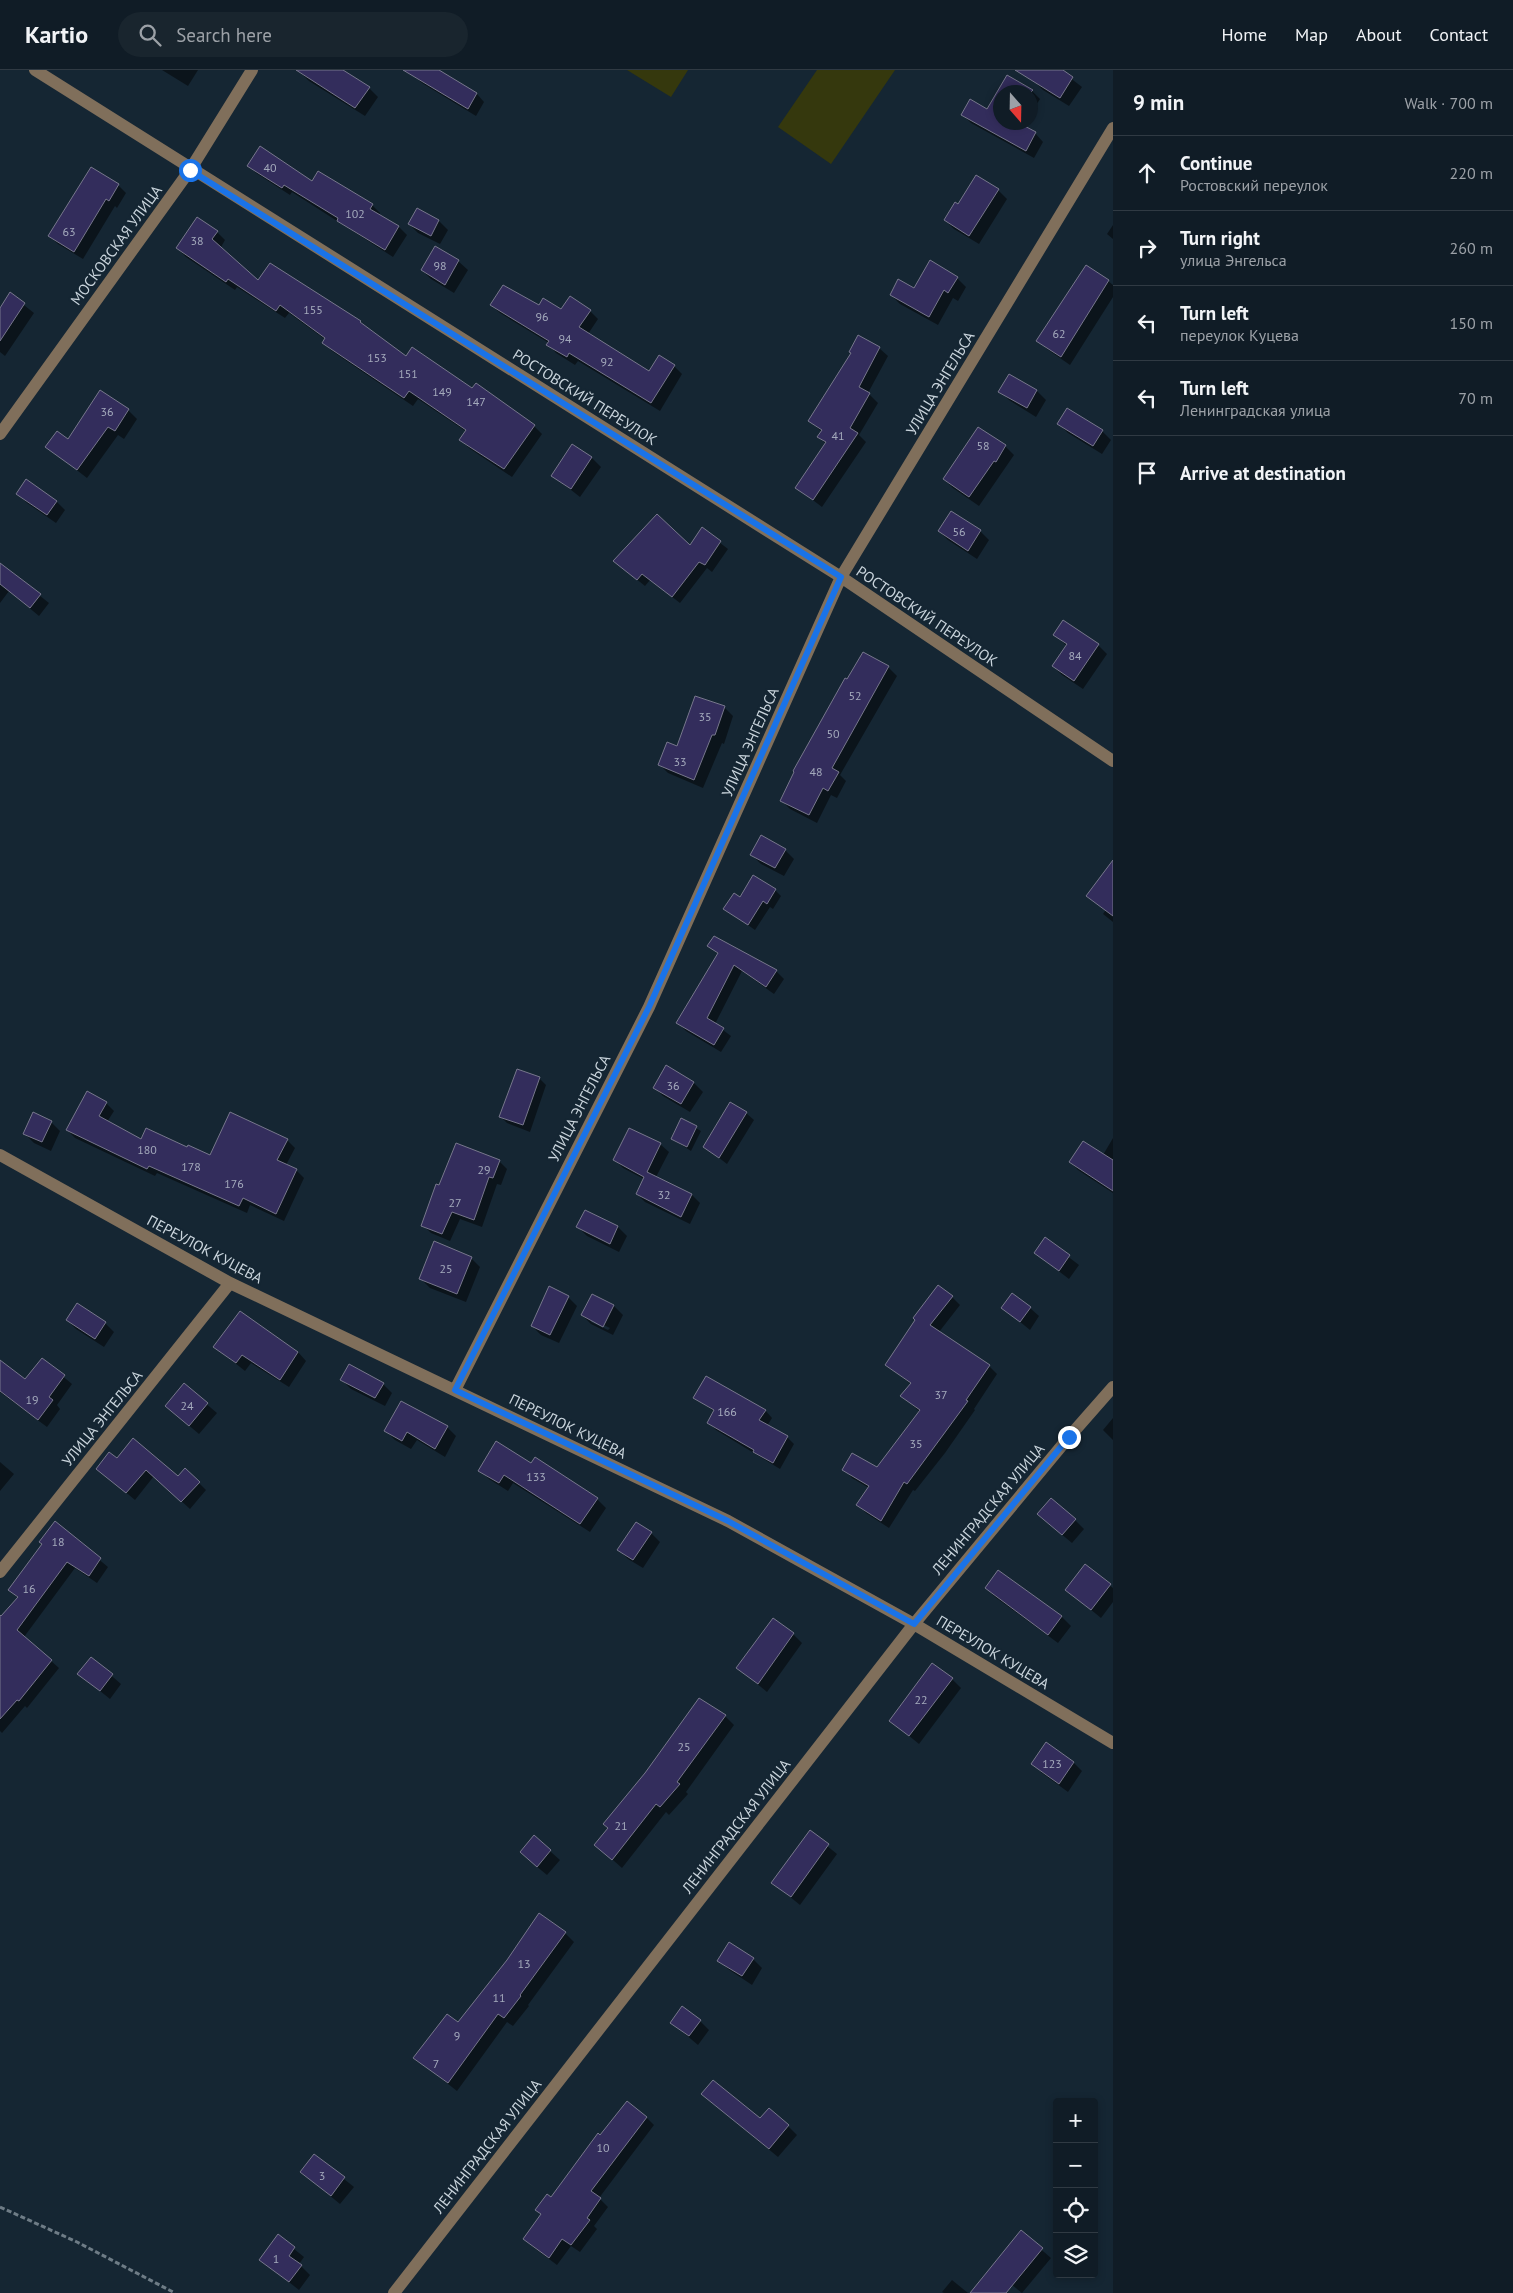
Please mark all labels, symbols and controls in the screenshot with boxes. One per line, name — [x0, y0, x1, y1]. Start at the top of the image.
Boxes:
search box — [118, 12, 468, 57]
text: Kartio — [25, 19, 88, 50]
icon: search — [136, 21, 164, 49]
text: Search here — [176, 23, 272, 47]
text: Home — [1221, 23, 1267, 46]
text: Map — [1295, 23, 1328, 46]
text: About — [1356, 23, 1402, 46]
text: Contact — [1430, 23, 1488, 46]
north arrow — [993, 85, 1038, 130]
text: 9 min — [1133, 89, 1184, 116]
text: Walk · 700 m — [1404, 93, 1493, 113]
text: Continue — [1180, 151, 1252, 175]
route start — [179, 159, 202, 182]
icon: ahead — [1133, 159, 1161, 187]
house number: 40 — [263, 160, 277, 175]
text: 220 m — [1450, 163, 1493, 183]
text: Ростовский переулок — [1180, 175, 1328, 195]
street label: МОСКОВСКАЯ УЛИЦА — [66, 181, 166, 309]
house number: 102 — [345, 206, 365, 221]
house number: 63 — [62, 224, 76, 239]
text: Turn right — [1180, 226, 1260, 250]
house number: 38 — [190, 233, 204, 248]
icon: right — [1133, 234, 1161, 262]
text: 260 m — [1450, 238, 1493, 258]
text: улица Энгельса — [1180, 250, 1287, 270]
house number: 98 — [433, 258, 447, 273]
text: Turn left — [1180, 301, 1249, 325]
house number: 155 — [303, 302, 323, 317]
house number: 96 — [535, 309, 549, 324]
icon: left — [1133, 309, 1161, 337]
text: 150 m — [1450, 313, 1493, 333]
text: переулок Куцева — [1180, 325, 1299, 345]
house number: 62 — [1052, 326, 1066, 341]
street label: УЛИЦА ЭНГЕЛЬСА — [902, 327, 979, 438]
house number: 94 — [558, 331, 572, 346]
street label: РОСТОВСКИЙ ПЕРЕУЛОК — [509, 345, 661, 449]
house number: 153 — [367, 350, 387, 365]
house number: 92 — [600, 354, 614, 369]
house number: 151 — [398, 366, 418, 381]
text: Turn left — [1180, 376, 1249, 400]
house number: 149 — [432, 384, 452, 399]
icon: left — [1133, 384, 1161, 412]
text: 70 m — [1458, 388, 1493, 408]
house number: 147 — [466, 394, 486, 409]
text: Ленинградская улица — [1180, 400, 1331, 420]
house number: 36 — [100, 404, 114, 419]
house number: 41 — [831, 428, 845, 443]
house number: 58 — [976, 438, 990, 453]
icon: arrive — [1133, 459, 1161, 487]
text: Arrive at destination — [1180, 461, 1346, 485]
house number: 56 — [952, 524, 966, 539]
street label: РОСТОВСКИЙ ПЕРЕУЛОК — [853, 562, 1001, 670]
house number: 84 — [1068, 648, 1082, 663]
street label: УЛИЦА ЭНГЕЛЬСА — [717, 684, 783, 800]
house number: 52 — [848, 688, 862, 703]
house number: 35 — [698, 709, 712, 724]
house number: 50 — [826, 726, 840, 741]
house number: 33 — [673, 754, 687, 769]
house number: 48 — [809, 764, 823, 779]
street label: УЛИЦА ЭНГЕЛЬСА — [544, 1051, 614, 1165]
house number: 36 — [666, 1078, 680, 1093]
house number: 180 — [137, 1142, 157, 1157]
house number: 178 — [181, 1159, 201, 1174]
house number: 29 — [477, 1162, 491, 1177]
house number: 176 — [224, 1176, 244, 1191]
house number: 32 — [657, 1187, 671, 1202]
house number: 27 — [448, 1195, 462, 1210]
street label: ПЕРЕУЛОК КУЦЕВА — [144, 1210, 266, 1288]
house number: 25 — [439, 1261, 453, 1276]
street label: УЛИЦА ЭНГЕЛЬСА — [58, 1366, 147, 1470]
house number: 37 — [934, 1387, 948, 1402]
street label: ПЕРЕУЛОК КУЦЕВА — [506, 1389, 630, 1463]
house number: 19 — [25, 1392, 39, 1407]
house number: 24 — [180, 1398, 194, 1413]
house number: 166 — [717, 1404, 737, 1419]
route end — [1058, 1426, 1081, 1449]
house number: 35 — [909, 1436, 923, 1451]
street label: ЛЕНИНГРАДСКАЯ УЛИЦА — [927, 1439, 1049, 1579]
house number: 133 — [526, 1469, 546, 1484]
house number: 18 — [51, 1534, 65, 1549]
house number: 16 — [22, 1581, 36, 1596]
street label: ПЕРЕУЛОК КУЦЕВА — [933, 1611, 1053, 1693]
house number: 22 — [914, 1692, 928, 1707]
house number: 25 — [677, 1739, 691, 1754]
street label: ЛЕНИНГРАДСКАЯ УЛИЦА — [677, 1755, 795, 1898]
house number: 123 — [1042, 1756, 1062, 1771]
house number: 21 — [614, 1818, 628, 1833]
house number: 13 — [517, 1956, 531, 1971]
house number: 11 — [492, 1990, 506, 2005]
house number: 9 — [454, 2028, 460, 2043]
house number: 7 — [433, 2056, 439, 2071]
street label: ЛЕНИНГРАДСКАЯ УЛИЦА — [428, 2075, 546, 2218]
map controls — [1053, 2098, 1098, 2278]
button: + — [1053, 2098, 1098, 2143]
house number: 10 — [596, 2140, 610, 2155]
button: − — [1053, 2143, 1098, 2188]
house number: 3 — [319, 2168, 325, 2183]
button: locate — [1053, 2188, 1098, 2233]
button: layers — [1053, 2233, 1098, 2278]
house number: 1 — [273, 2251, 279, 2266]

